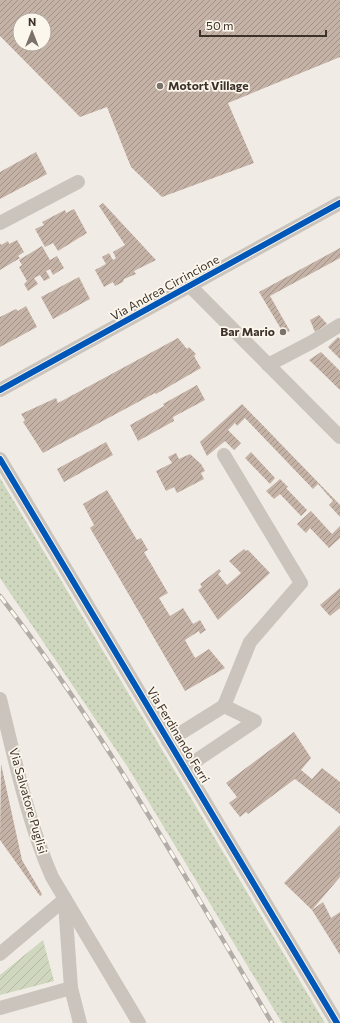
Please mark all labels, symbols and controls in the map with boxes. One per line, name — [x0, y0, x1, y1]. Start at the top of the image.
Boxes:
north arrow — [12, 12, 52, 52]
scale bar — [200, 12, 326, 38]
text: N — [28, 15, 36, 28]
text: 50 m — [206, 18, 234, 32]
place label: Motort Village — [168, 78, 249, 92]
marker: Motort Village — [155, 81, 165, 91]
street label: Via Andrea Cirrincione — [108, 251, 221, 323]
place label: Bar Mario — [220, 324, 275, 338]
marker: Bar Mario — [278, 327, 288, 337]
street label: Via Ferdinando Ferri — [145, 684, 213, 785]
street label: Via Salvatore Puglisi — [7, 746, 51, 855]

